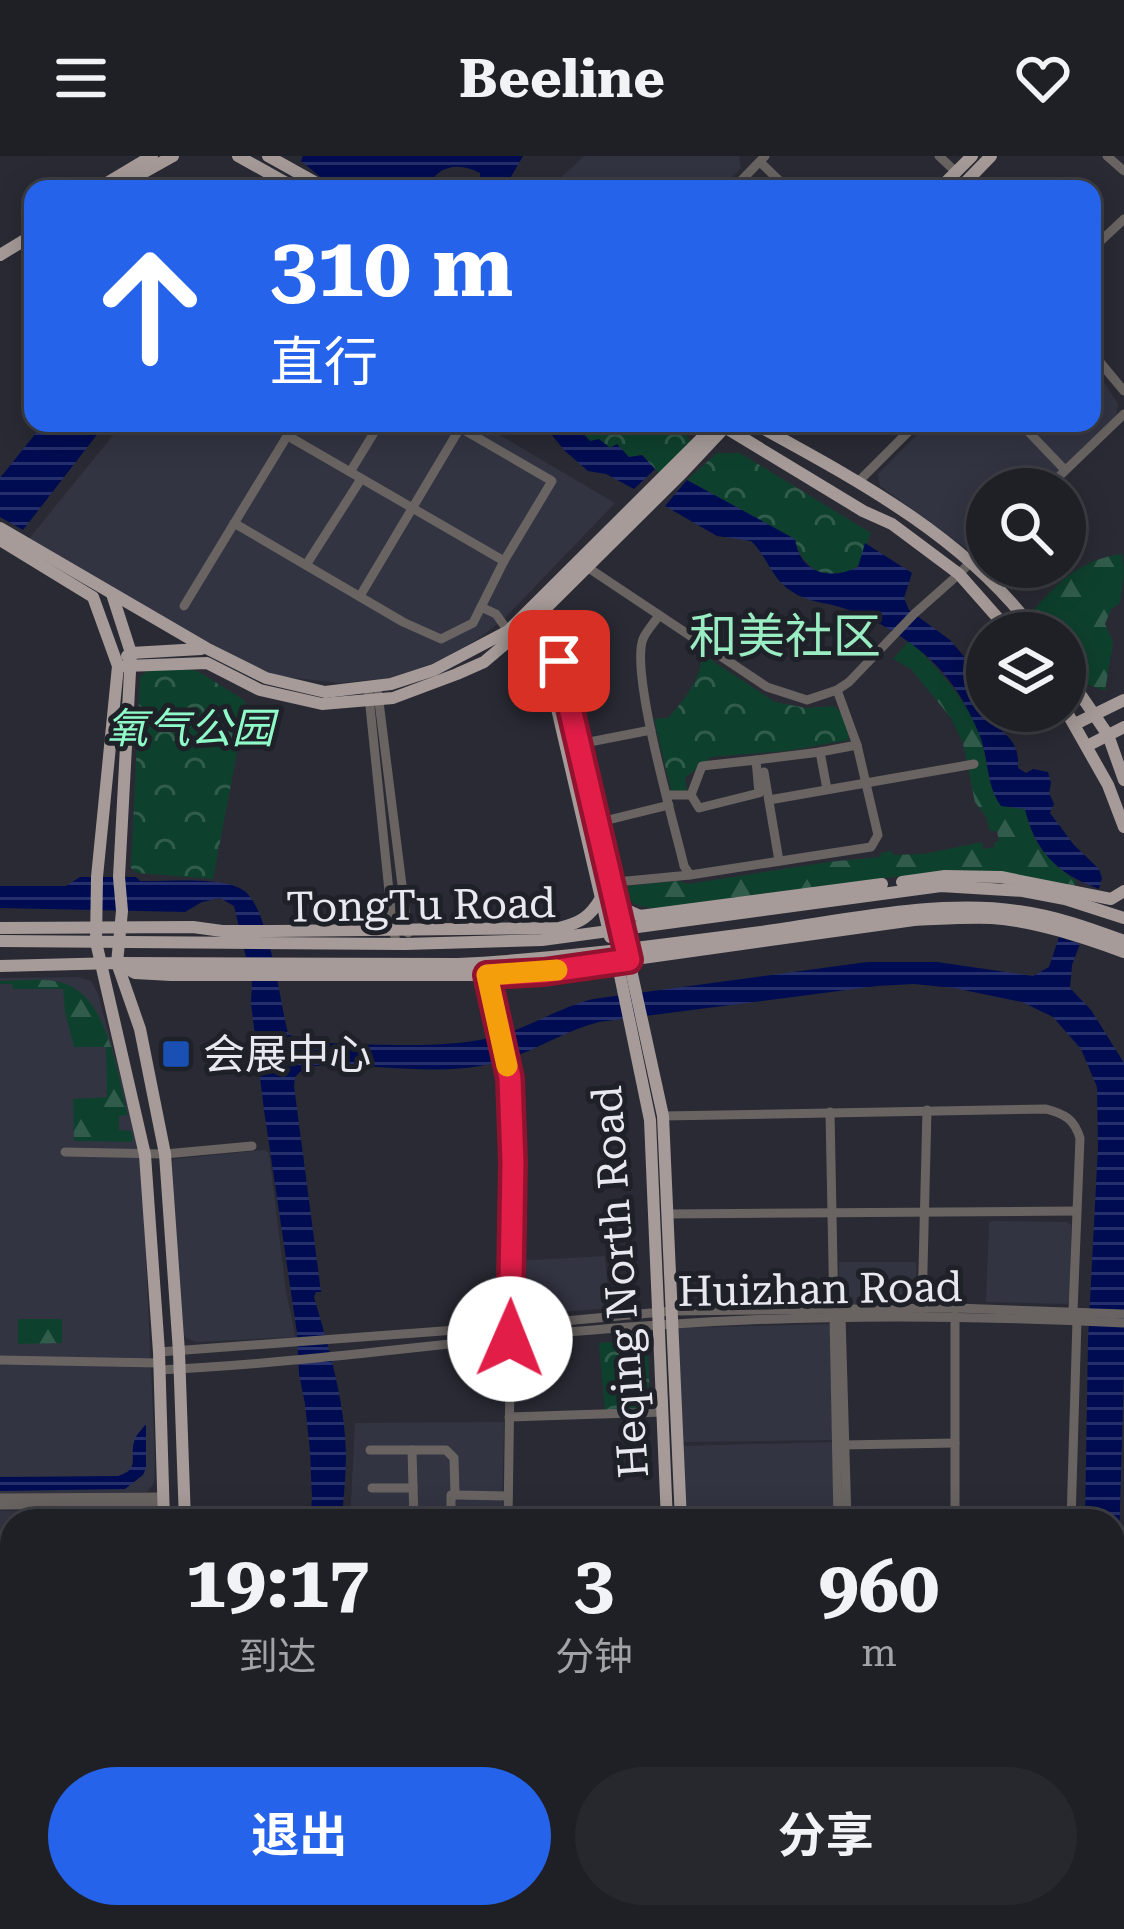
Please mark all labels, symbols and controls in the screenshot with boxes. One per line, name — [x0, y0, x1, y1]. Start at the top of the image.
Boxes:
icon: menu — [48, 45, 114, 111]
icon: heart — [1010, 45, 1076, 111]
text: Beeline — [459, 47, 665, 110]
text: 310 m — [270, 218, 513, 316]
icon: ahead — [72, 228, 228, 384]
text: 直行 — [270, 331, 378, 394]
map controls — [966, 468, 1086, 732]
button: search — [966, 468, 1086, 588]
district label: 和美社区 — [689, 609, 881, 665]
pin — [508, 610, 610, 712]
button: layers — [966, 612, 1086, 732]
icon: arrive — [526, 628, 592, 694]
park label: 氧气公园 — [106, 704, 279, 753]
street label: TongTu Road — [286, 878, 556, 932]
place label: 会展中心 — [203, 1030, 371, 1079]
marker: 会展中心 — [160, 1038, 192, 1070]
street label: Heqing North Road — [582, 1084, 658, 1480]
street label: Huizhan Road — [677, 1262, 963, 1316]
position arrow — [447, 1276, 573, 1402]
text: 19:17 — [186, 1540, 369, 1625]
text: 3 — [574, 1540, 614, 1625]
text: 960 — [818, 1545, 939, 1630]
text: m — [861, 1630, 897, 1676]
text: 到达 — [238, 1634, 316, 1680]
text: 分钟 — [555, 1634, 633, 1680]
button: 退出 — [48, 1767, 551, 1905]
button: 分享 — [575, 1767, 1077, 1905]

